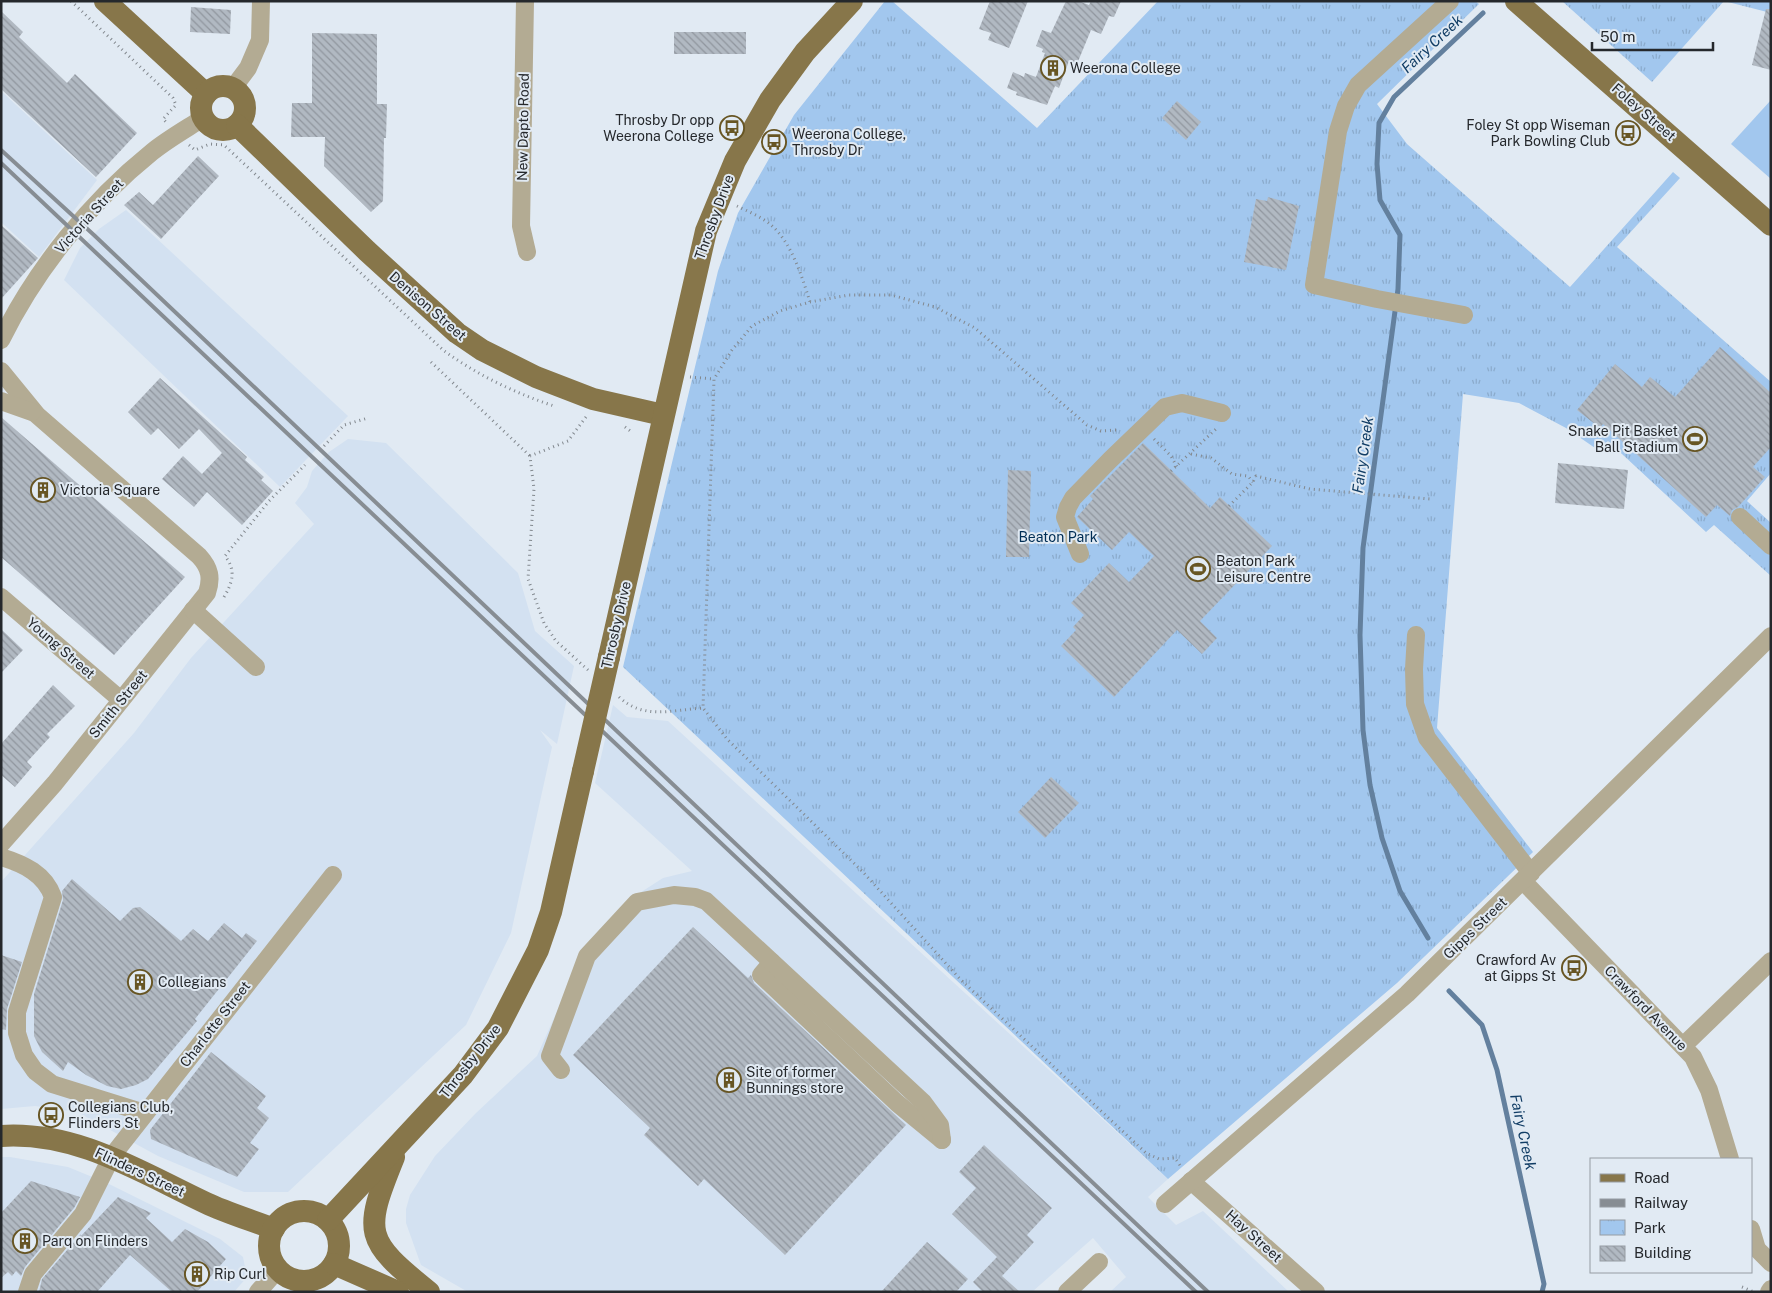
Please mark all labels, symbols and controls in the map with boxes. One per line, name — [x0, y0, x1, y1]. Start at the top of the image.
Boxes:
water label: Fairy Creek — [1398, 10, 1466, 76]
scale bar — [1592, 20, 1713, 52]
text: 50 m — [1600, 28, 1635, 45]
building icon: Weerona College — [1040, 55, 1066, 81]
place label: Weerona College — [1070, 60, 1181, 76]
street label: New Dapto Road — [514, 73, 532, 181]
street label: Foley Street — [1609, 80, 1679, 144]
place label: Throsby Dr opp Weerona College — [603, 112, 714, 144]
bus stop icon: Throsby Dr opp Weerona College — [719, 115, 745, 141]
place label: Foley St opp Wiseman Park Bowling Club — [1466, 117, 1610, 149]
bus stop icon: Foley St opp Wiseman Park Bowling Club — [1615, 120, 1641, 146]
place label: Weerona College, Throsby Dr — [792, 126, 906, 158]
bus stop icon: Weerona College, Throsby Dr — [761, 129, 787, 155]
street label: Throsby Drive — [691, 172, 737, 262]
street label: Victoria Street — [51, 176, 127, 256]
street label: Denison Street — [386, 268, 470, 344]
water label: Fairy Creek — [1349, 415, 1376, 494]
place label: Snake Pit Basket Ball Stadium — [1568, 423, 1678, 455]
sports icon: Snake Pit Basket Ball Stadium — [1682, 426, 1708, 452]
building icon: Victoria Square — [30, 477, 56, 503]
place label: Victoria Square — [60, 482, 160, 498]
park label: Beaton Park — [1018, 529, 1098, 545]
place label: Beaton Park Leisure Centre — [1216, 553, 1311, 585]
sports icon: Beaton Park Leisure Centre — [1185, 556, 1211, 582]
street label: Throsby Drive — [598, 580, 634, 670]
street label: Young Street — [24, 614, 98, 682]
street label: Smith Street — [86, 667, 150, 741]
street label: Gipps Street — [1440, 894, 1510, 962]
place label: Crawford Av at Gipps St — [1476, 952, 1556, 984]
bus stop icon: Crawford Av at Gipps St — [1561, 955, 1587, 981]
street label: Crawford Avenue — [1601, 962, 1691, 1054]
building icon: Collegians — [127, 969, 153, 995]
place label: Collegians — [158, 974, 226, 990]
street label: Charlotte Street — [177, 978, 253, 1070]
street label: Throsby Drive — [436, 1021, 504, 1101]
place label: Site of former Bunnings store — [746, 1064, 844, 1096]
building icon: Site of former Bunnings store — [716, 1067, 742, 1093]
water label: Fairy Creek — [1507, 1092, 1540, 1172]
place label: Collegians Club, Flinders St — [68, 1099, 173, 1131]
bus stop icon: Collegians Club, Flinders St — [38, 1102, 64, 1128]
street label: Flinders Street — [93, 1144, 187, 1200]
legend — [1590, 1158, 1752, 1273]
text: Road — [1634, 1169, 1670, 1186]
text: Railway — [1634, 1194, 1688, 1211]
street label: Hay Street — [1223, 1207, 1285, 1265]
text: Park — [1634, 1219, 1666, 1236]
building icon: Parq on Flinders — [12, 1228, 38, 1254]
place label: Parq on Flinders — [42, 1233, 148, 1249]
text: Building — [1634, 1244, 1692, 1261]
building icon: Rip Curl — [184, 1261, 210, 1287]
place label: Rip Curl — [214, 1266, 266, 1282]

